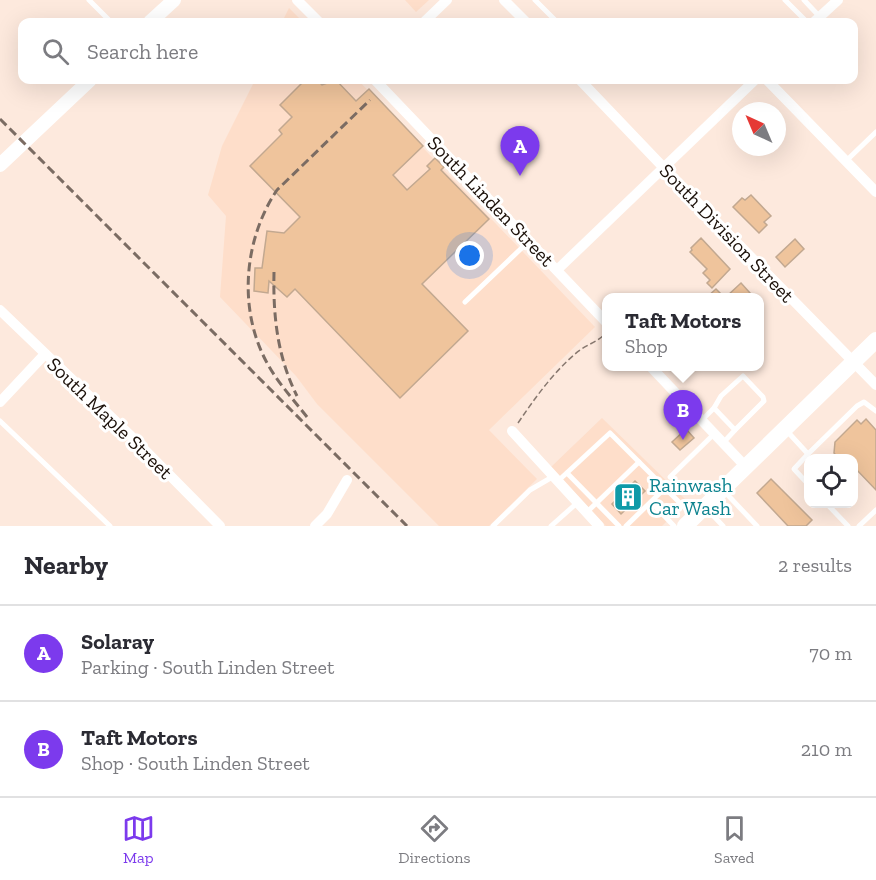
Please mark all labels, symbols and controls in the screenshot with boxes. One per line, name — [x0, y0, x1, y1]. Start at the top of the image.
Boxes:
search box — [18, 18, 858, 84]
icon: search — [39, 35, 72, 68]
text: Search here — [87, 38, 198, 65]
north arrow — [732, 102, 786, 156]
pin: A — [500, 126, 540, 176]
street label: South Linden Street — [423, 131, 560, 272]
street label: South Division Street — [655, 159, 800, 308]
your location — [455, 241, 484, 270]
popup — [602, 293, 764, 371]
text: Taft Motors — [625, 307, 741, 334]
text: Shop — [625, 334, 668, 358]
street label: South Maple Street — [42, 352, 178, 484]
pin: B — [664, 390, 702, 440]
map controls — [804, 454, 858, 508]
button: locate — [804, 454, 858, 508]
place label: Rainwash Car Wash — [649, 473, 733, 520]
building icon: Rainwash Car Wash — [612, 481, 644, 513]
text: Nearby — [24, 549, 108, 581]
text: 2 results — [778, 553, 852, 577]
text: Solaray — [81, 628, 154, 655]
text: A — [37, 641, 50, 665]
text: 70 m — [809, 641, 852, 665]
text: Parking · South Linden Street — [81, 655, 334, 679]
text: Taft Motors — [81, 724, 198, 751]
text: B — [37, 737, 50, 761]
text: 210 m — [801, 737, 852, 761]
text: Shop · South Linden Street — [81, 751, 310, 775]
tab: Map — [122, 812, 155, 867]
tab: Directions — [398, 812, 471, 867]
tab: Saved — [714, 812, 754, 867]

